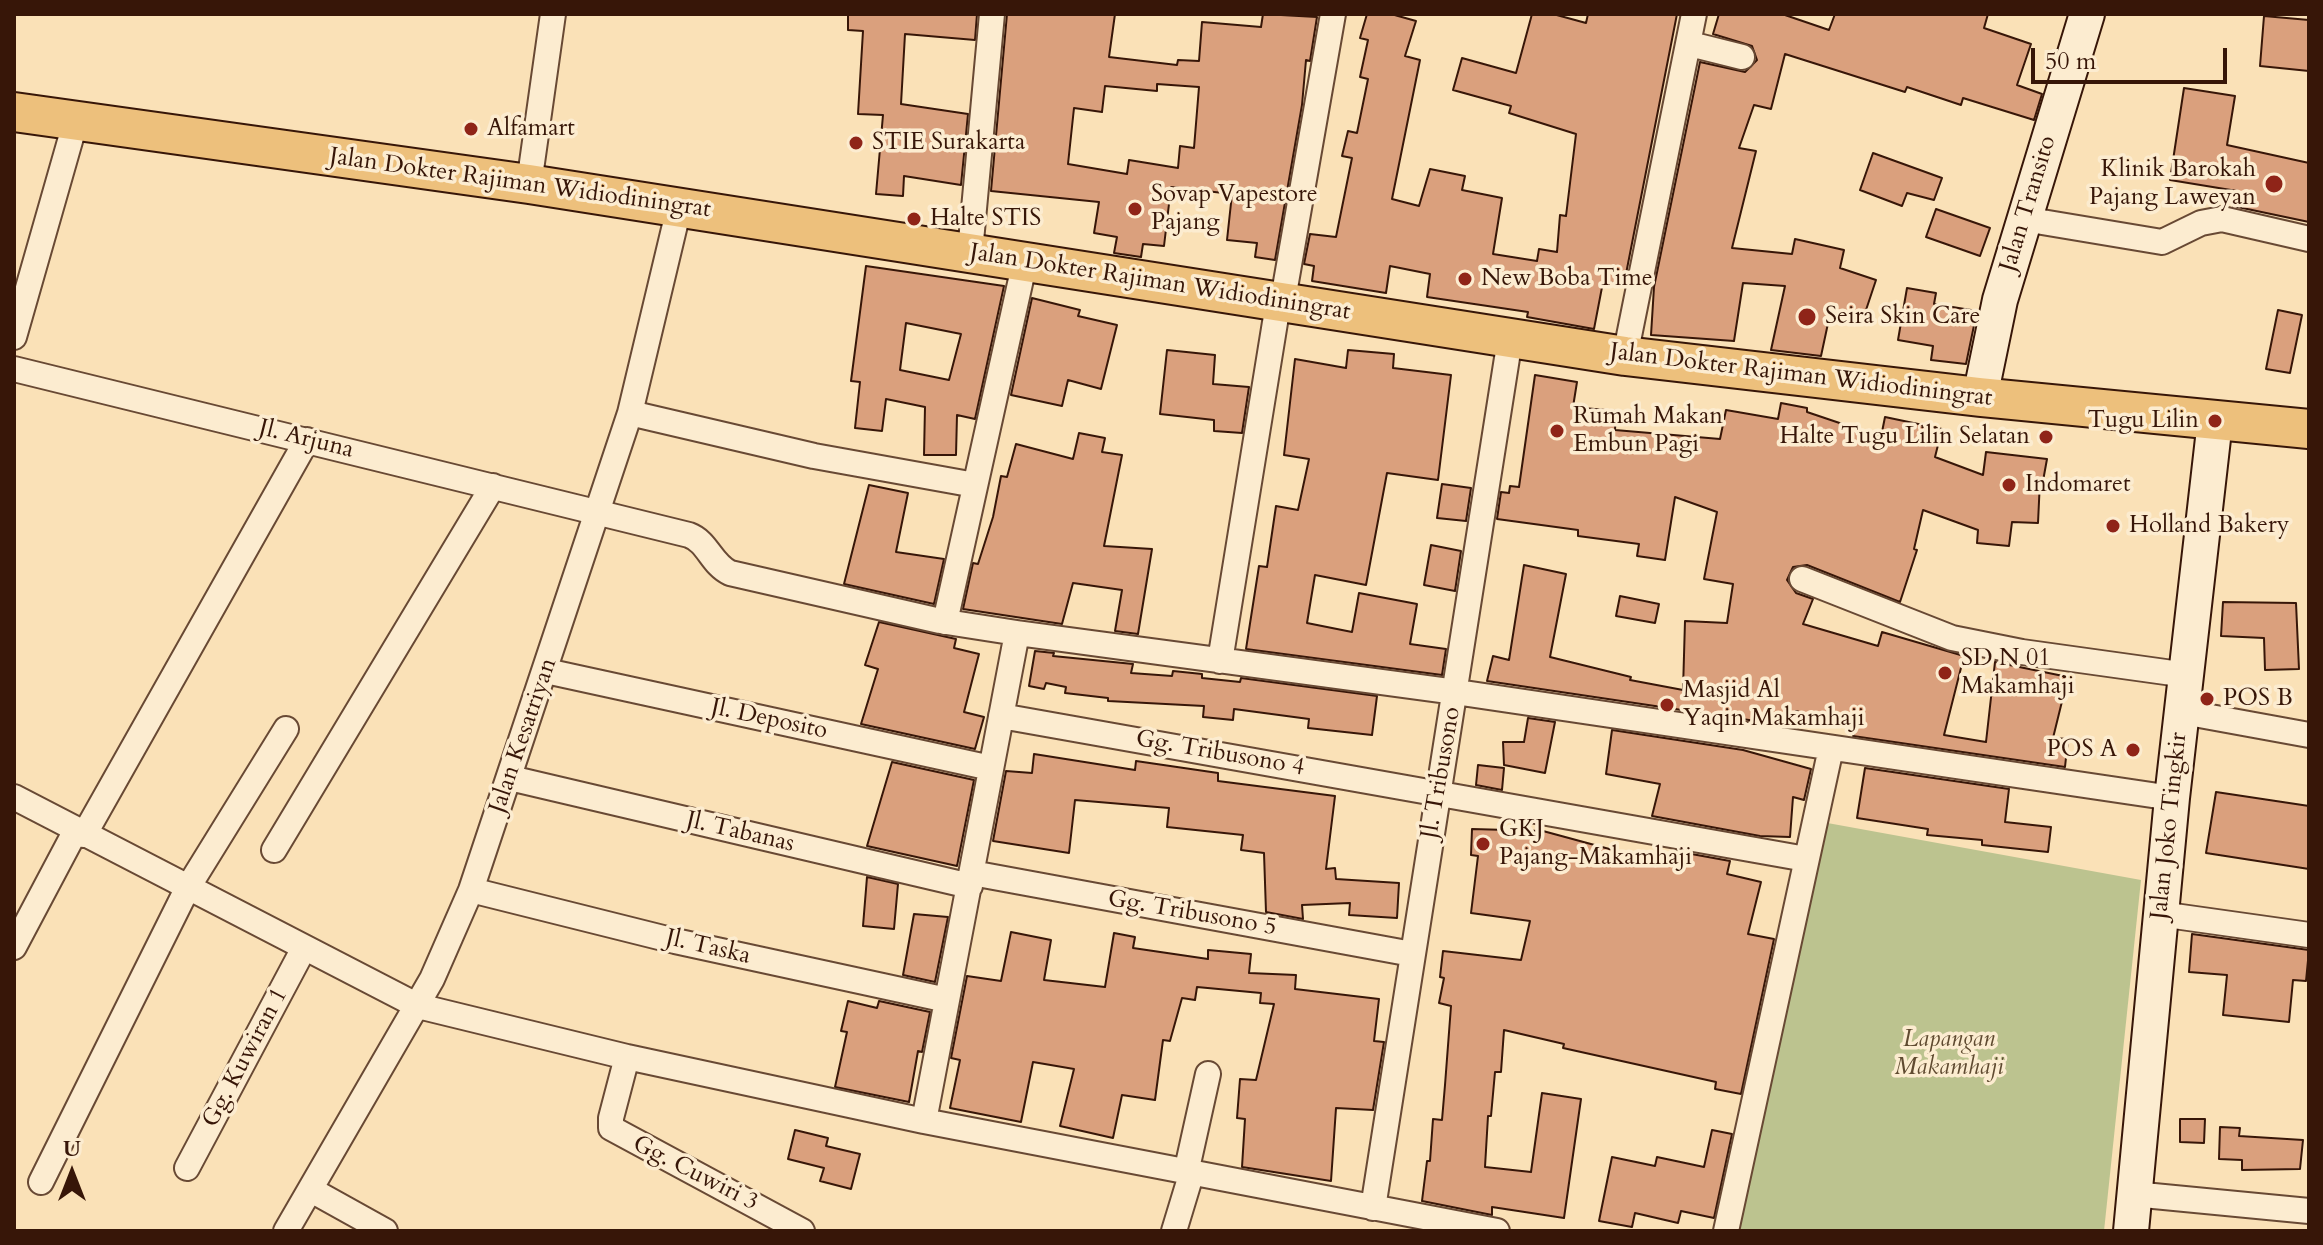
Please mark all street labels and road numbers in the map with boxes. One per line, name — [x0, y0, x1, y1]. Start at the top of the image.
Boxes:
street label: Jalan Transito — [1995, 132, 2063, 276]
street label: Jalan Dokter Rajiman Widiodiningrat — [327, 143, 713, 225]
street label: Jalan Dokter Rajiman Widiodiningrat — [968, 239, 1352, 327]
street label: Jalan Dokter Rajiman Widiodiningrat — [1608, 338, 1994, 414]
street label: Jl. Arjuna — [256, 414, 356, 466]
street label: Jalan Kesatriyan — [484, 655, 564, 817]
street label: Jl. Deposito — [708, 694, 830, 746]
street label: Jl. Tribusono — [1416, 705, 1468, 841]
street label: Gg. Tribusono 4 — [1134, 725, 1306, 783]
street label: Jalan Joko Tingkir — [2146, 731, 2194, 921]
street label: Jl. Tabanas — [683, 807, 797, 859]
street label: Gg. Tribusono 5 — [1106, 885, 1278, 943]
street label: Jl. Taska — [663, 924, 753, 972]
street label: Gg. Kuwiran 1 — [197, 983, 295, 1133]
street label: Gg. Cuwiri 3 — [628, 1130, 762, 1218]

